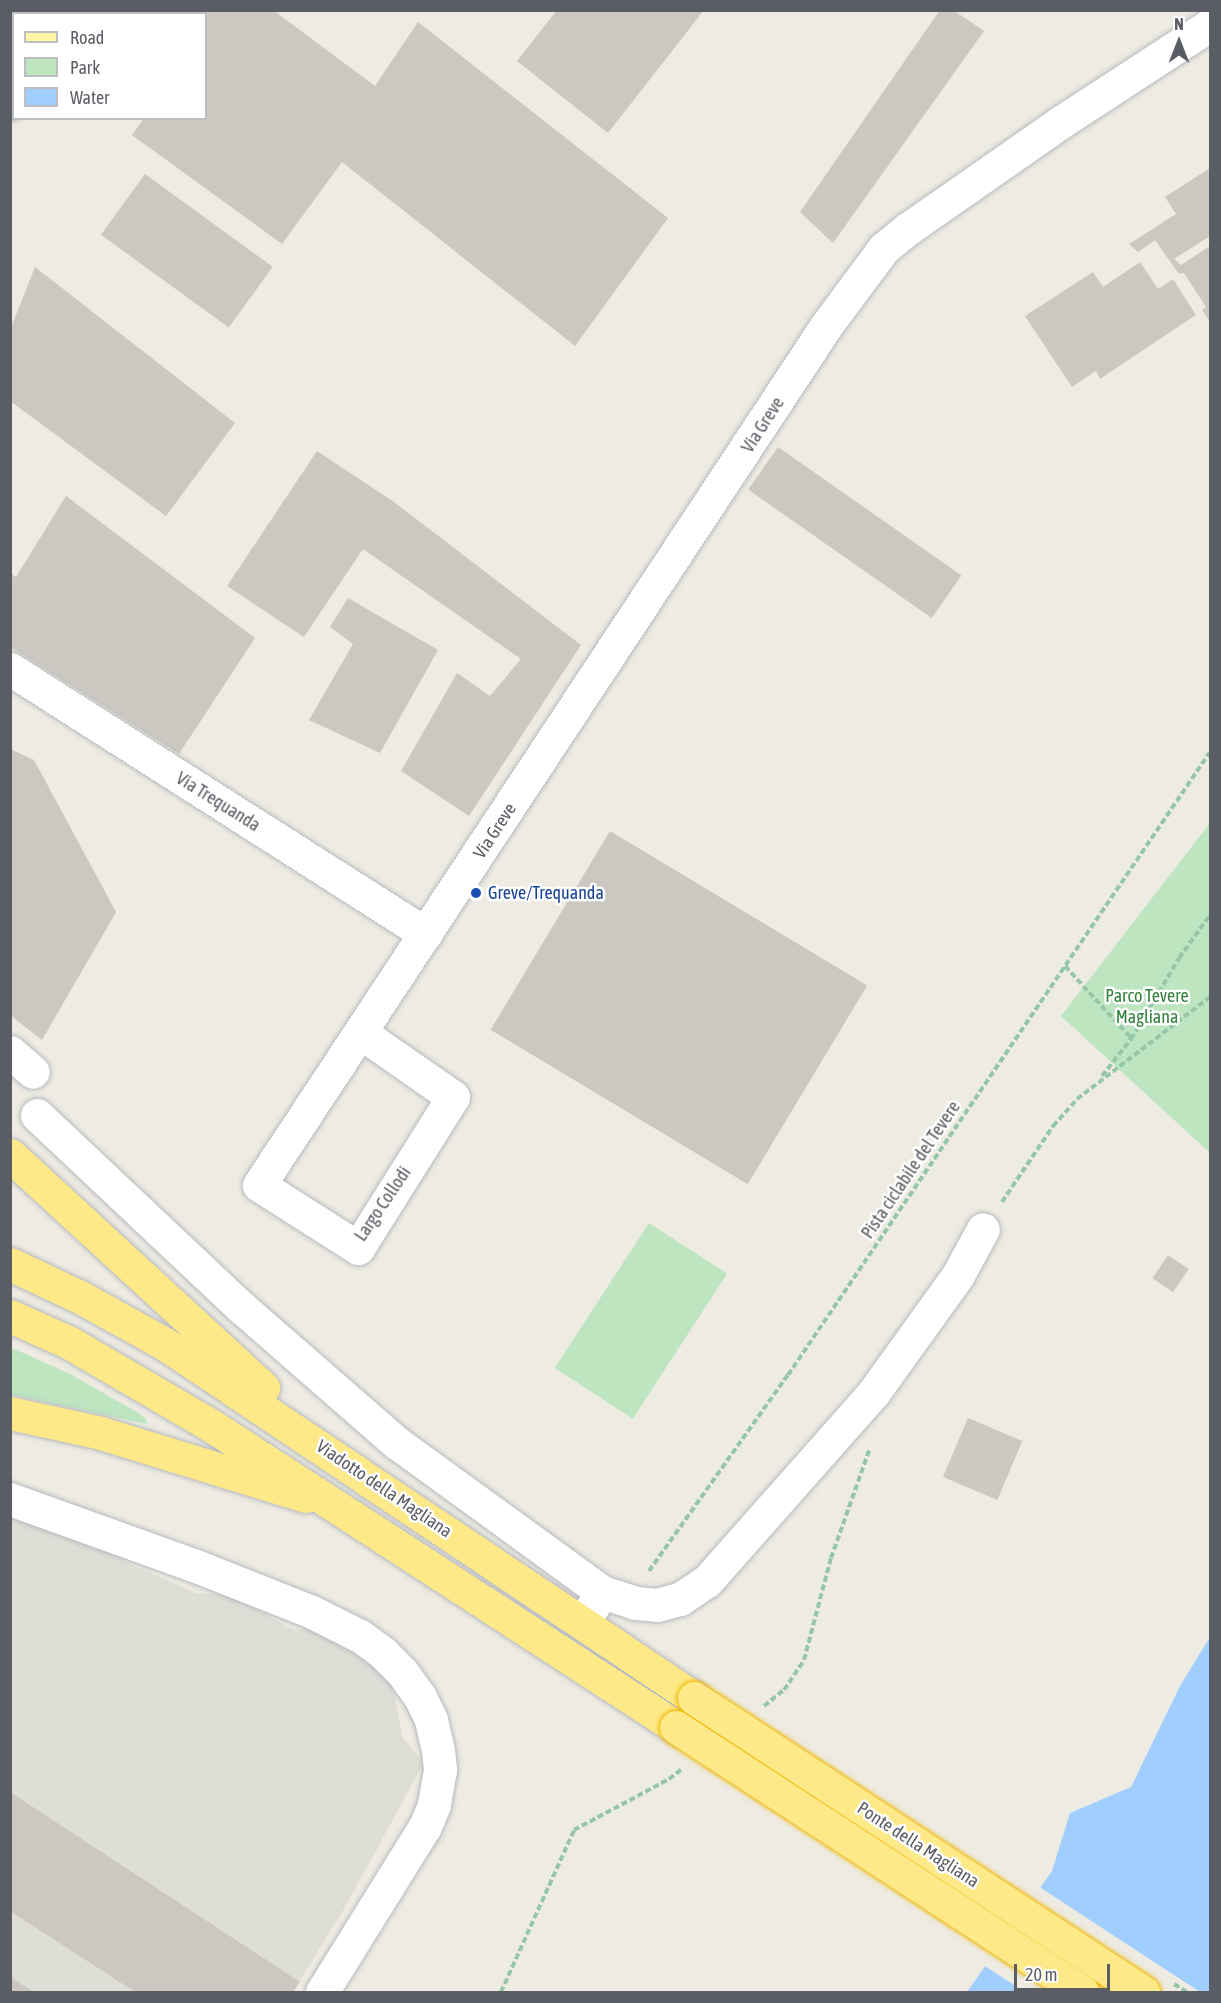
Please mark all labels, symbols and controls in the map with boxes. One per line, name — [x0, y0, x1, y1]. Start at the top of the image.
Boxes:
legend — [12, 12, 207, 120]
north arrow — [1149, 12, 1209, 72]
text: N — [1174, 15, 1184, 33]
text: Road — [70, 27, 104, 48]
text: Park — [70, 57, 100, 78]
text: Water — [70, 87, 109, 108]
street label: Via Greve — [737, 393, 789, 457]
street label: Via Trequanda — [172, 768, 264, 836]
street label: Via Greve — [469, 799, 521, 863]
place label: Greve/Trequanda — [488, 882, 604, 904]
marker: Greve/Trequanda — [469, 886, 483, 900]
park label: Parco Tevere Magliana — [1105, 986, 1189, 1028]
street label: Pista ciclabile del Tevere — [857, 1097, 965, 1243]
street label: Largo Collodi — [350, 1163, 416, 1245]
street label: Viadotto della Magliana — [312, 1436, 456, 1542]
street label: Ponte della Magliana — [853, 1798, 983, 1892]
scale bar — [1017, 1952, 1113, 1990]
text: 20 m — [1025, 1964, 1057, 1985]

